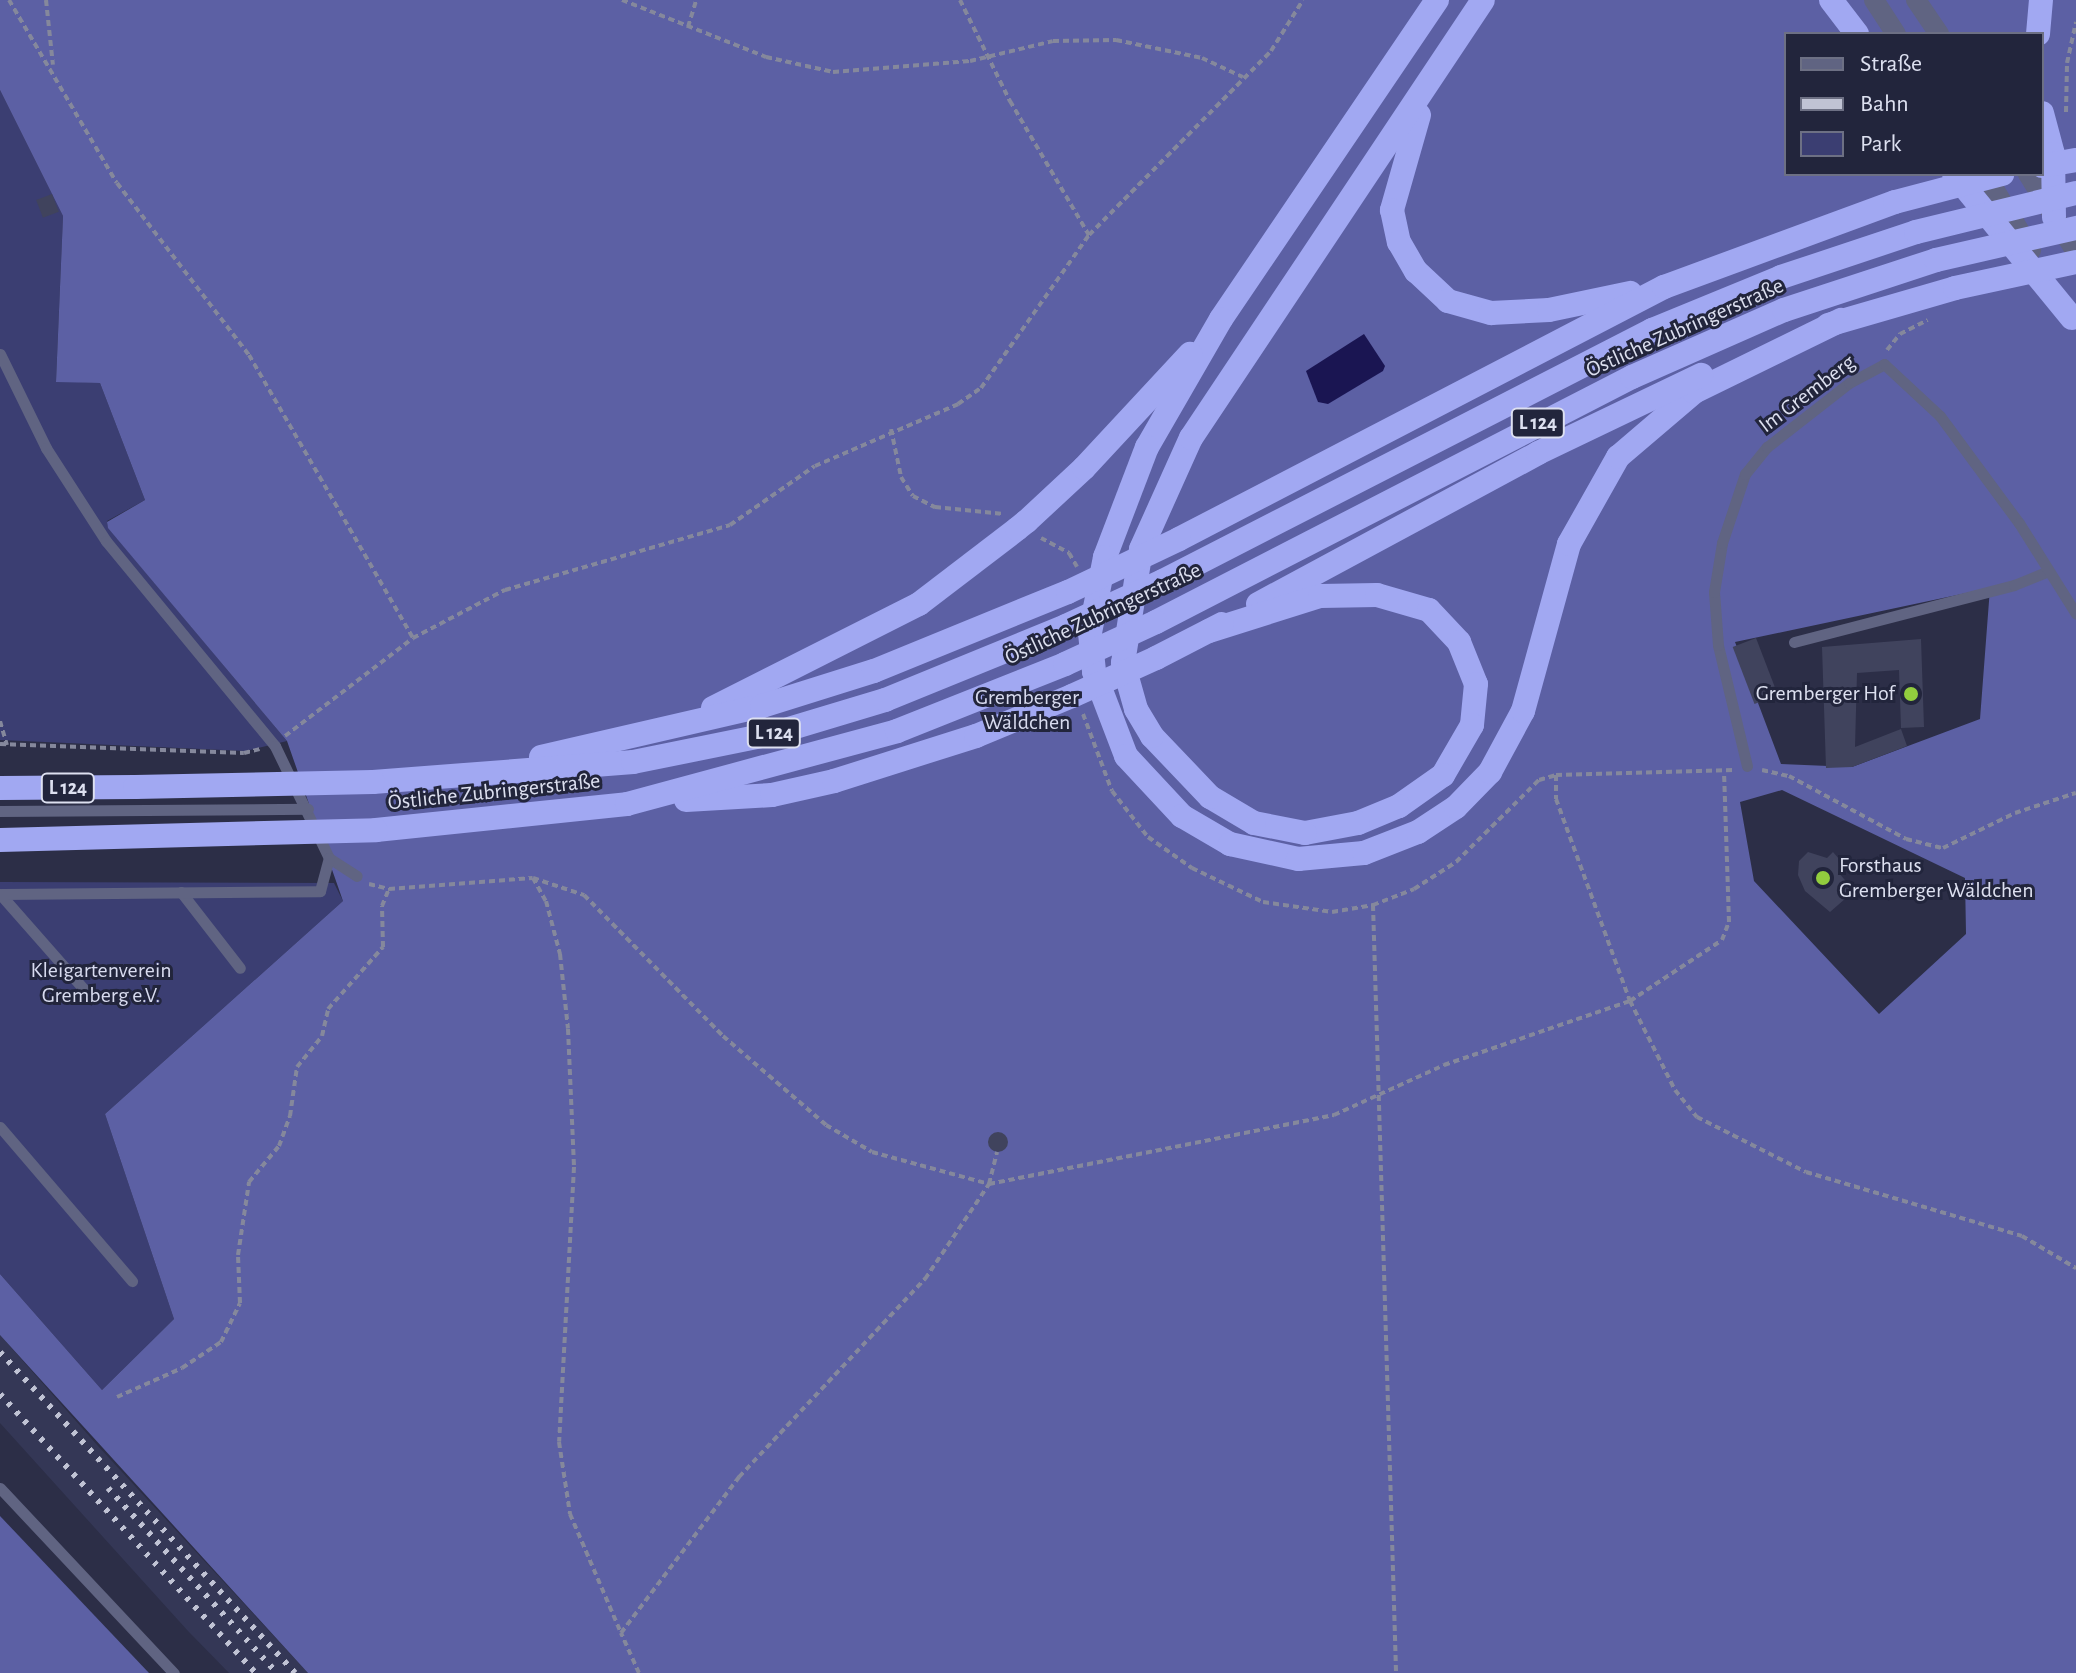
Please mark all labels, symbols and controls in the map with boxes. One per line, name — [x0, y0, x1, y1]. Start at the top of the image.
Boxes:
legend — [1784, 32, 2044, 176]
text: Straße — [1860, 52, 1922, 76]
text: Bahn — [1860, 92, 1909, 116]
text: Park — [1860, 132, 1901, 156]
street label: Östliche Zubringerstraße — [1582, 273, 1788, 383]
street label: Im Gremberg — [1754, 349, 1860, 439]
road number: L 124 — [1510, 407, 1566, 439]
street label: Östliche Zubringerstraße — [1001, 557, 1205, 671]
place label: Gremberger Hof — [1756, 681, 1895, 707]
park label: Gremberger Wäldchen — [975, 684, 1079, 736]
marker: Gremberger Hof — [1902, 685, 1920, 703]
road number: L 124 — [746, 717, 802, 749]
street label: Östliche Zubringerstraße — [386, 768, 602, 816]
road number: L 124 — [40, 772, 96, 804]
place label: Forsthaus Gremberger Wäldchen — [1839, 852, 2034, 904]
marker: Forsthaus Gremberger Wäldchen — [1814, 869, 1832, 887]
park label: Kleigartenverein Gremberg e.V. — [30, 957, 172, 1008]

